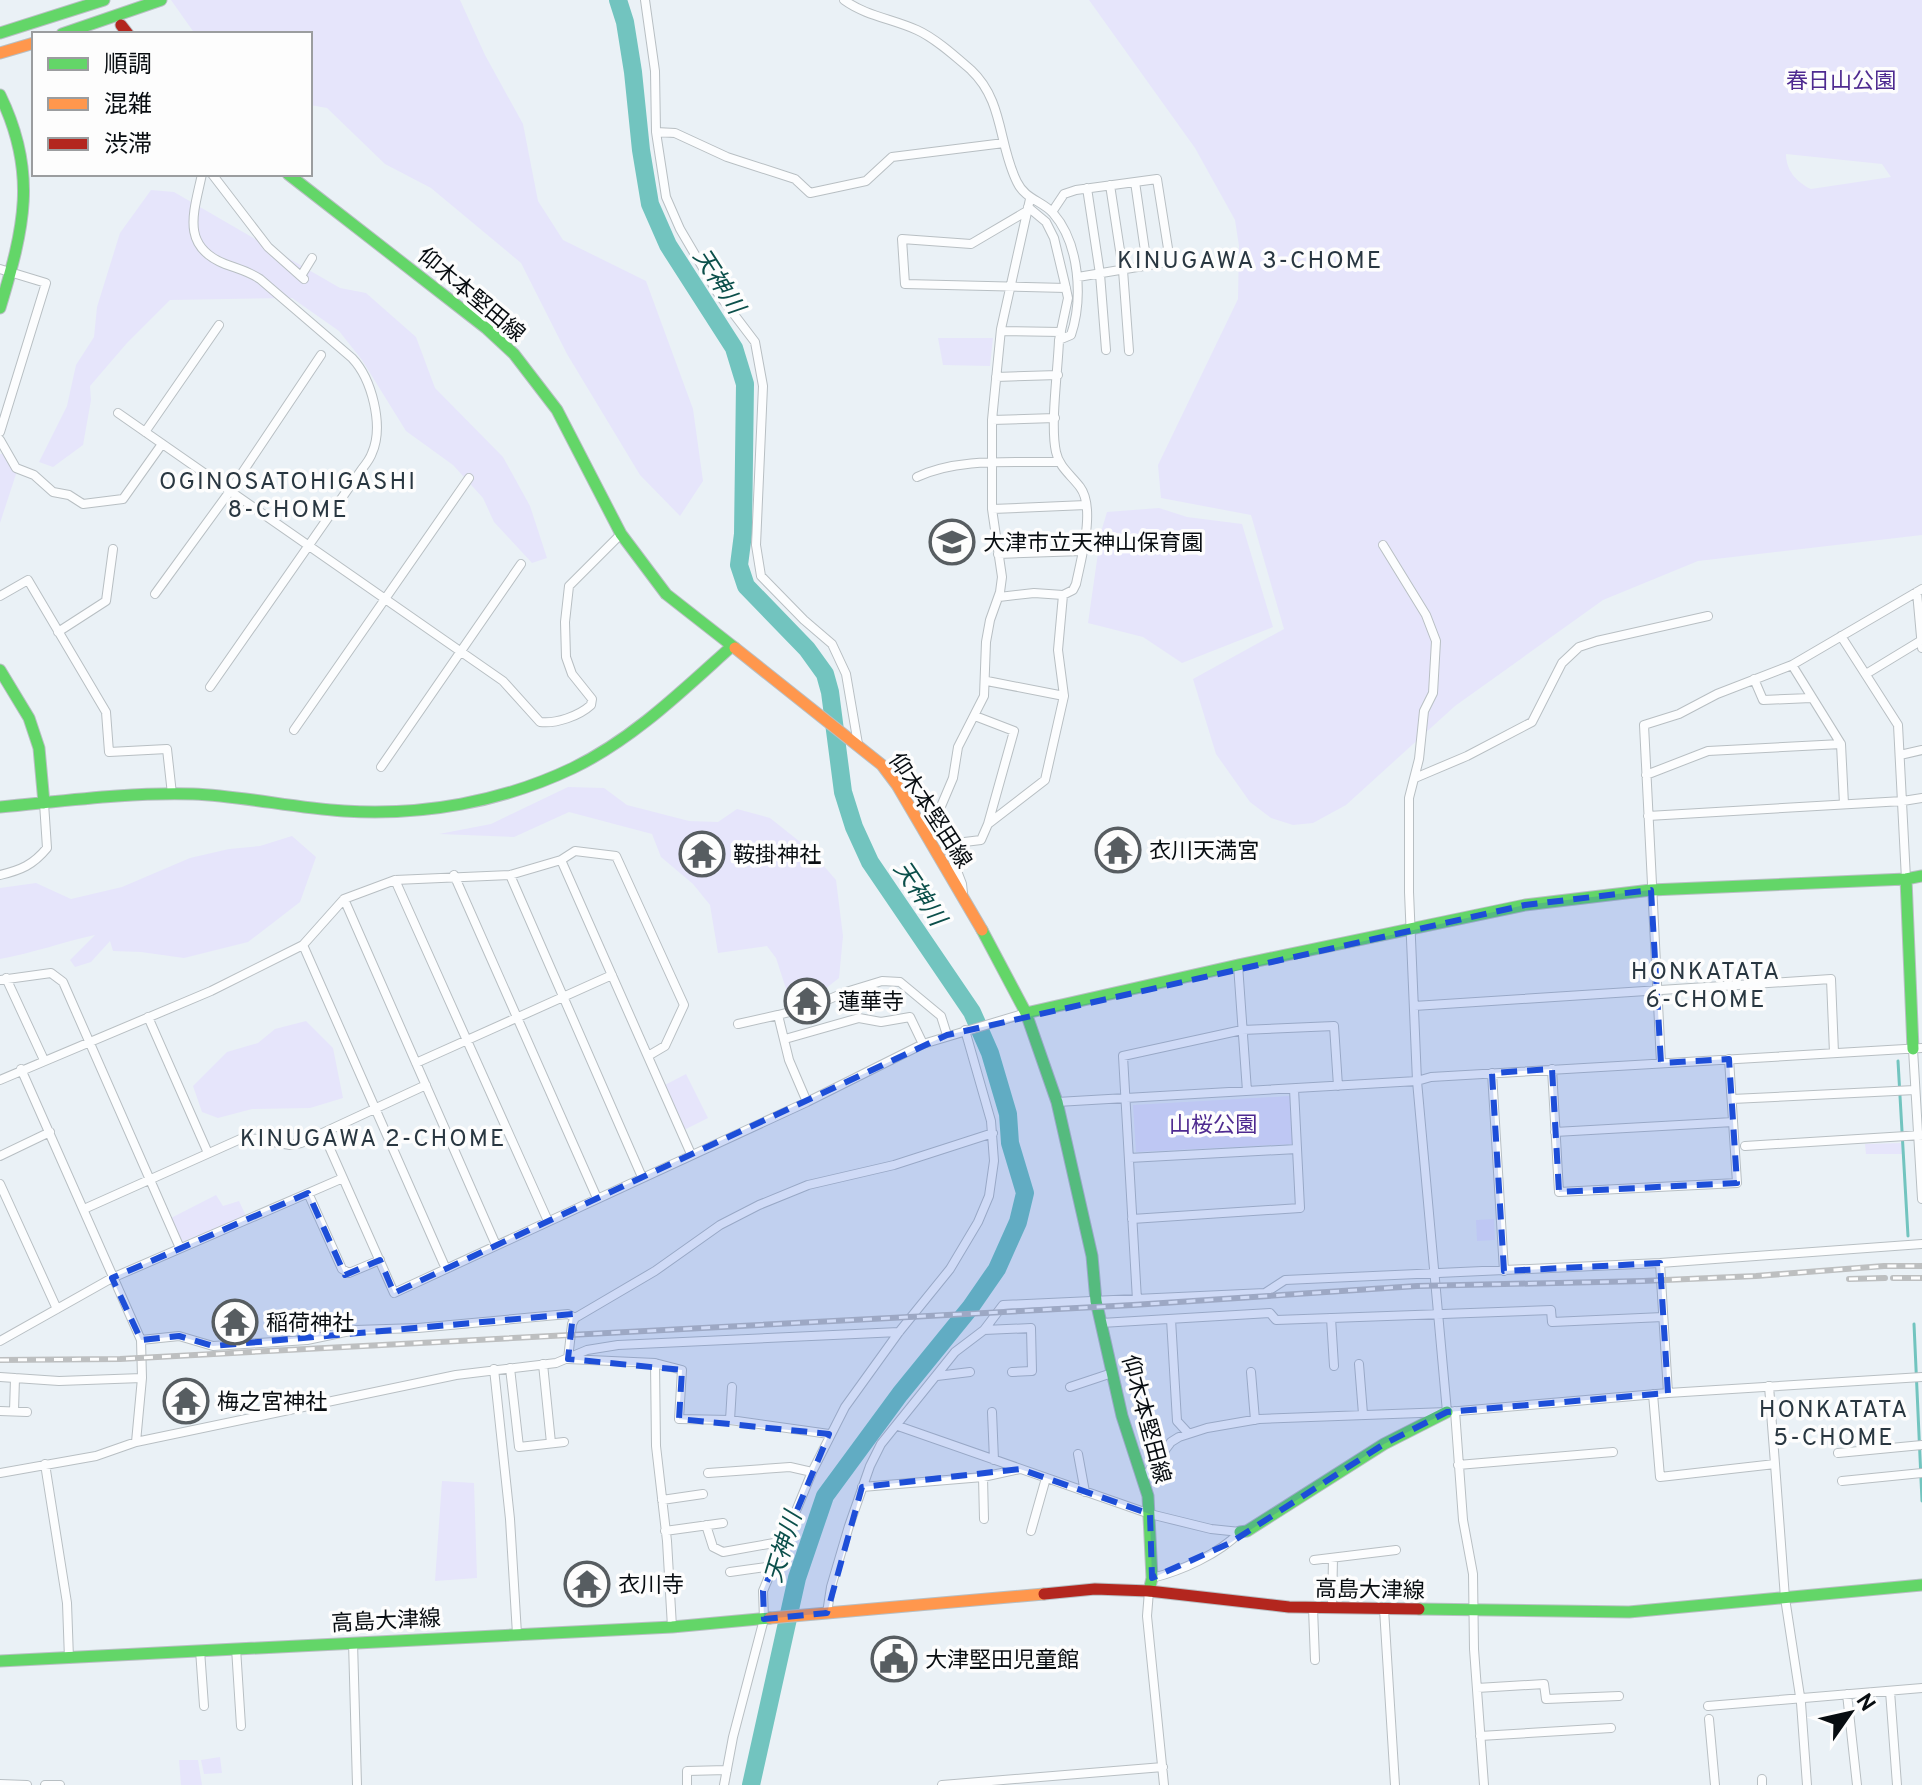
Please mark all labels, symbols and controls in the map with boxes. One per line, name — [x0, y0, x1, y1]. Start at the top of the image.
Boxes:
legend — [32, 32, 312, 176]
text: 順調 — [104, 51, 152, 81]
park label: 春日山公園 — [1786, 69, 1896, 96]
text: 混雑 — [104, 91, 152, 121]
text: 渋滞 — [104, 131, 152, 161]
street label: 仰木本堅田線 — [411, 243, 530, 349]
water label: 天神川 — [685, 244, 751, 323]
district label: KINUGAWA 3-CHOME — [1117, 247, 1383, 277]
district label: OGINOSATOHIGASHI 8-CHOME — [159, 468, 417, 526]
school or university icon: 大津市立天神山保育園 — [928, 518, 976, 566]
place label: 大津市立天神山保育園 — [983, 531, 1203, 558]
street label: 仰木本堅田線 — [882, 749, 976, 874]
temple icon: 衣川天満宮 — [1094, 826, 1142, 874]
temple icon: 鞍掛神社 — [678, 830, 726, 878]
place label: 衣川天満宮 — [1149, 839, 1259, 866]
place label: 鞍掛神社 — [733, 843, 821, 870]
water label: 天神川 — [886, 856, 953, 935]
district label: HONKATATA 6-CHOME — [1631, 958, 1781, 1016]
temple icon: 蓮華寺 — [783, 977, 831, 1025]
place label: 蓮華寺 — [838, 990, 904, 1017]
park label: 山桜公園 — [1169, 1113, 1257, 1140]
district label: KINUGAWA 2-CHOME — [240, 1125, 506, 1155]
temple icon: 稲荷神社 — [211, 1298, 259, 1346]
place label: 稲荷神社 — [266, 1311, 354, 1338]
street label: 仰木本堅田線 — [1114, 1352, 1175, 1487]
temple icon: 梅之宮神社 — [162, 1377, 210, 1425]
place label: 梅之宮神社 — [217, 1390, 327, 1417]
district label: HONKATATA 5-CHOME — [1759, 1396, 1909, 1454]
water label: 天神川 — [760, 1506, 811, 1586]
temple icon: 衣川寺 — [563, 1560, 611, 1608]
place label: 衣川寺 — [618, 1573, 684, 1600]
street label: 高島大津線 — [1315, 1577, 1425, 1606]
street label: 高島大津線 — [330, 1606, 442, 1639]
public building icon: 大津堅田児童館 — [870, 1635, 918, 1683]
place label: 大津堅田児童館 — [925, 1648, 1079, 1675]
north arrow — [1810, 1673, 1890, 1753]
text: N — [1849, 1689, 1880, 1717]

